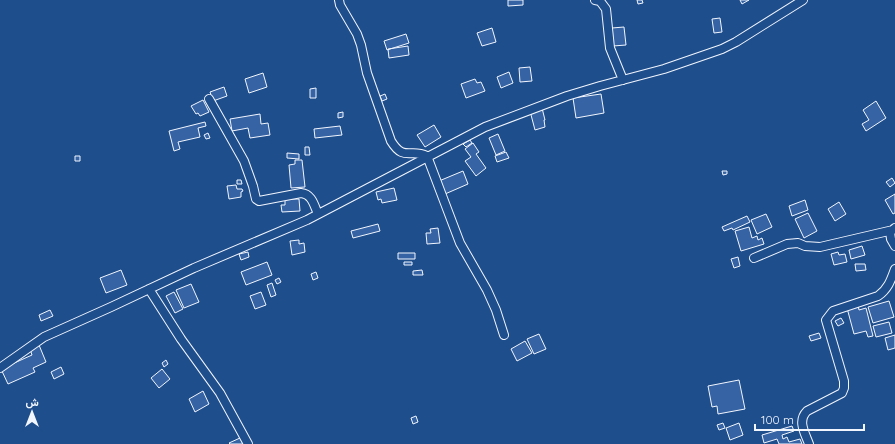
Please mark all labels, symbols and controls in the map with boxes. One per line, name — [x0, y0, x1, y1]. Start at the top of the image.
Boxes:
north arrow — [12, 392, 52, 432]
text: ش — [25, 395, 39, 409]
scale bar — [755, 406, 864, 432]
text: 100 m — [761, 412, 794, 427]

